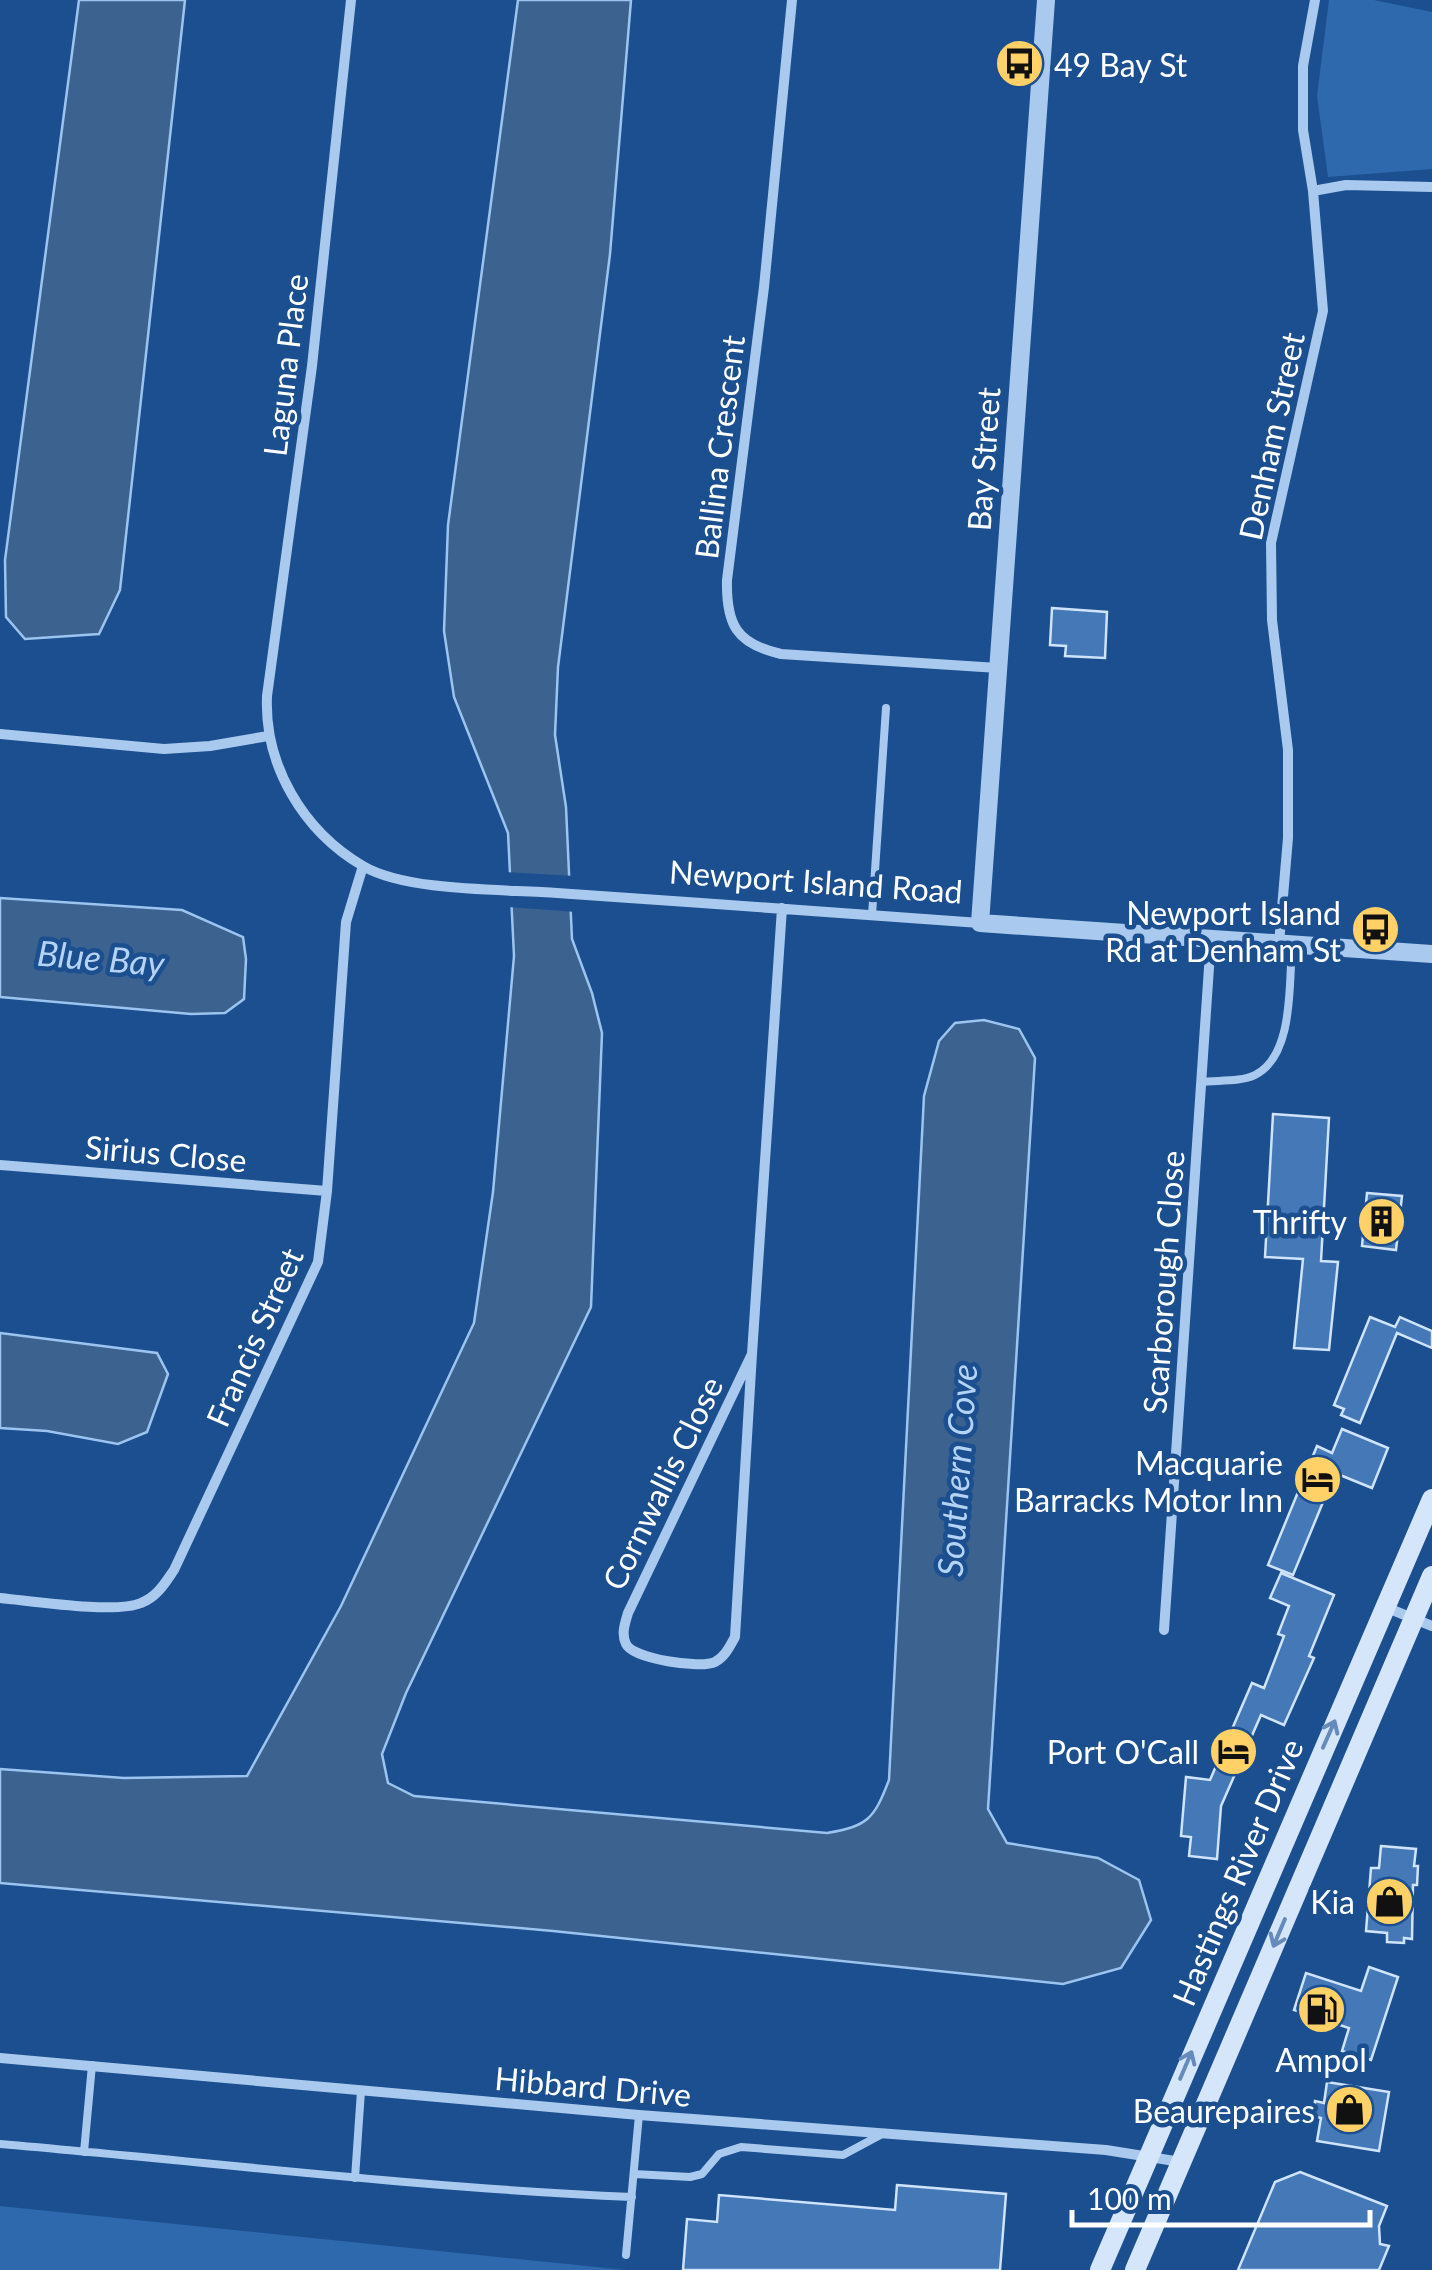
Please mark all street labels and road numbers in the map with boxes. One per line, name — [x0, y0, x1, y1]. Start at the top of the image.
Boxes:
street label: Laguna Place — [254, 272, 316, 458]
street label: Denham Street — [1230, 328, 1312, 543]
street label: Ballina Crescent — [686, 332, 752, 561]
street label: Bay Street — [959, 385, 1008, 532]
street label: Newport Island Road — [668, 851, 964, 911]
street label: Sirius Close — [84, 1127, 248, 1179]
street label: Scarborough Close — [1134, 1149, 1192, 1415]
street label: Francis Street — [197, 1241, 311, 1432]
street label: Cornwallis Close — [594, 1370, 730, 1596]
street label: Hastings River Drive — [1163, 1733, 1311, 2011]
street label: Hibbard Drive — [493, 2058, 693, 2114]

